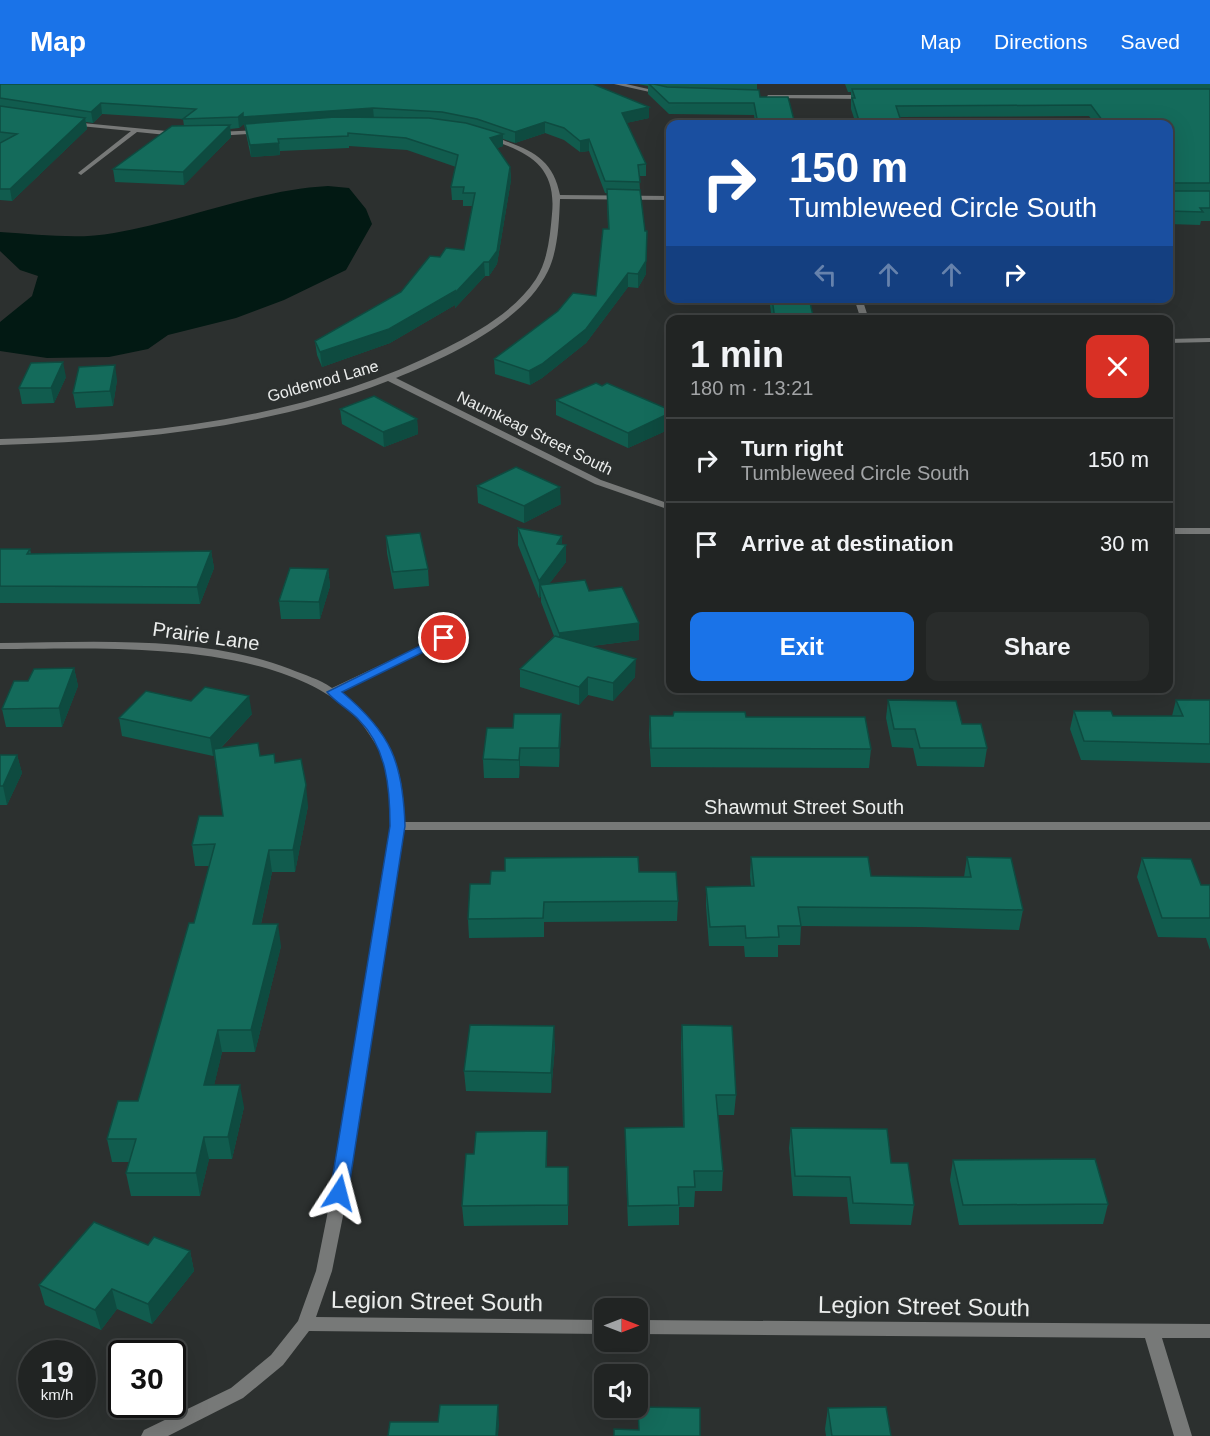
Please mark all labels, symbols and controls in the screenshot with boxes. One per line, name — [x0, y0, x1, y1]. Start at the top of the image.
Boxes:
text: Map — [30, 26, 86, 57]
text: Map — [920, 30, 961, 53]
text: Directions — [994, 30, 1087, 53]
text: Saved — [1120, 30, 1180, 53]
icon: right — [690, 144, 768, 222]
text: 150 m — [789, 144, 908, 191]
text: Tumbleweed Circle South — [789, 193, 1097, 223]
icon: left — [809, 258, 842, 291]
icon: ahead — [872, 258, 905, 291]
icon: ahead — [935, 258, 968, 291]
icon: right — [998, 258, 1031, 291]
text: 1 min — [690, 334, 784, 375]
button: close — [1086, 335, 1149, 398]
street label: Goldenrod Lane — [265, 357, 381, 405]
text: 180 m · 13:21 — [690, 377, 813, 399]
street label: Naumkeag Street South — [455, 388, 615, 478]
text: Turn right — [741, 436, 843, 461]
icon: right — [690, 444, 723, 477]
text: 150 m — [1088, 447, 1149, 472]
text: Tumbleweed Circle South — [741, 462, 969, 484]
icon: arrive — [690, 528, 723, 561]
text: Arrive at destination — [741, 531, 954, 556]
text: 30 m — [1100, 531, 1149, 556]
pin — [418, 612, 469, 663]
button: Exit — [690, 612, 914, 681]
button: Share — [926, 612, 1149, 681]
street label: Prairie Lane — [151, 618, 261, 654]
icon: arrive — [427, 621, 460, 654]
street label: Shawmut Street South — [704, 796, 904, 818]
position arrow — [307, 1161, 371, 1225]
street label: Legion Street South — [331, 1286, 543, 1316]
street label: Legion Street South — [818, 1291, 1030, 1321]
north arrow — [594, 1298, 648, 1352]
map controls — [594, 1298, 648, 1418]
speed limit sign: 30 — [108, 1340, 186, 1418]
text: 19 — [40, 1355, 74, 1388]
button: sound — [594, 1364, 648, 1418]
text: km/h — [41, 1386, 73, 1403]

